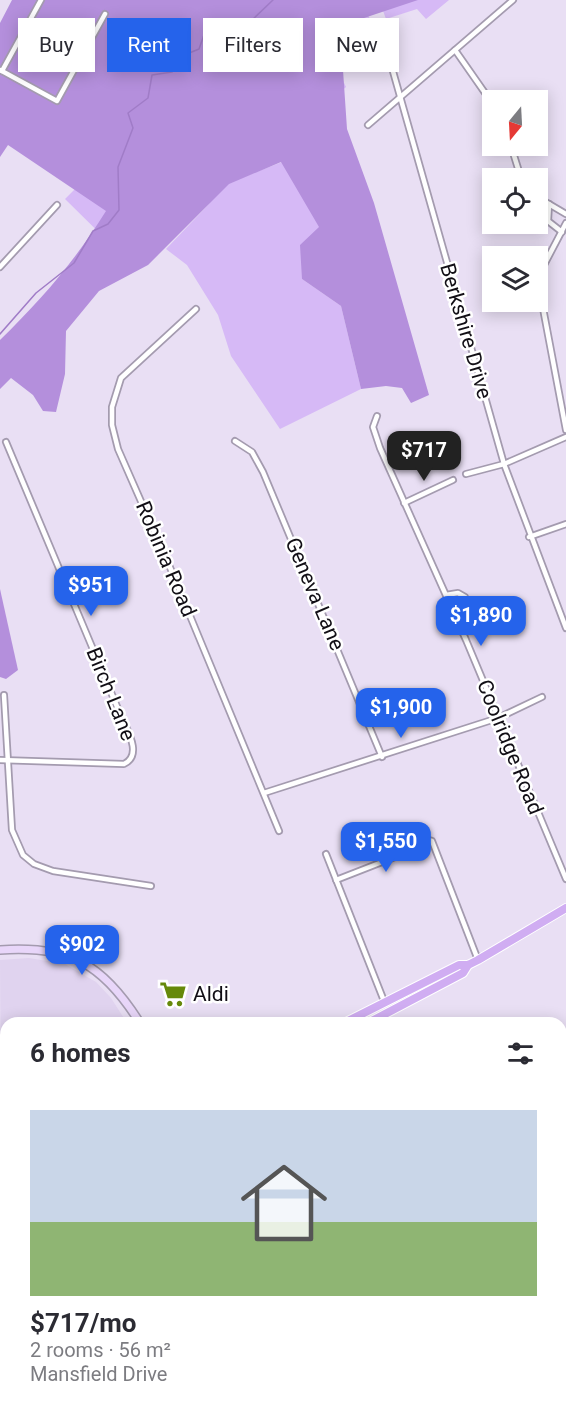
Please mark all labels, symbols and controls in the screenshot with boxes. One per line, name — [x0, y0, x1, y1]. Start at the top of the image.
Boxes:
chip: Buy — [18, 18, 95, 72]
chip: Rent — [107, 18, 191, 72]
chip: Filters — [203, 18, 303, 72]
chip: New — [315, 18, 399, 72]
north arrow — [482, 90, 548, 156]
map controls — [482, 90, 548, 312]
button: locate — [482, 168, 548, 234]
button: layers — [482, 246, 548, 312]
street label: Berkshire Drive — [435, 260, 497, 402]
pin: $717 — [388, 431, 460, 482]
text: $717 — [401, 438, 447, 462]
street label: Robinia Road — [131, 498, 201, 620]
street label: Geneva Lane — [280, 534, 350, 654]
pin: $951 — [55, 566, 127, 617]
text: $951 — [68, 573, 114, 597]
pin: $1,890 — [432, 596, 530, 647]
text: $1,890 — [450, 603, 512, 627]
street label: Birch Lane — [81, 644, 141, 744]
street label: Coolridge Road — [472, 676, 548, 818]
pin: $1,900 — [352, 688, 450, 739]
text: $1,900 — [370, 695, 432, 719]
pin: $1,550 — [337, 822, 435, 873]
text: $1,550 — [355, 829, 417, 853]
pin: $902 — [46, 925, 118, 976]
text: $902 — [59, 932, 105, 956]
supermarket icon: Aldi — [158, 979, 188, 1009]
place label: Aldi — [193, 982, 229, 1006]
icon: filters — [504, 1037, 537, 1070]
text: 6 homes — [30, 1038, 131, 1068]
icon: home — [230, 1149, 338, 1257]
text: $717/mo — [30, 1308, 137, 1338]
text: 2 rooms · 56 m² — [30, 1338, 171, 1362]
text: Mansfield Drive — [30, 1362, 167, 1386]

